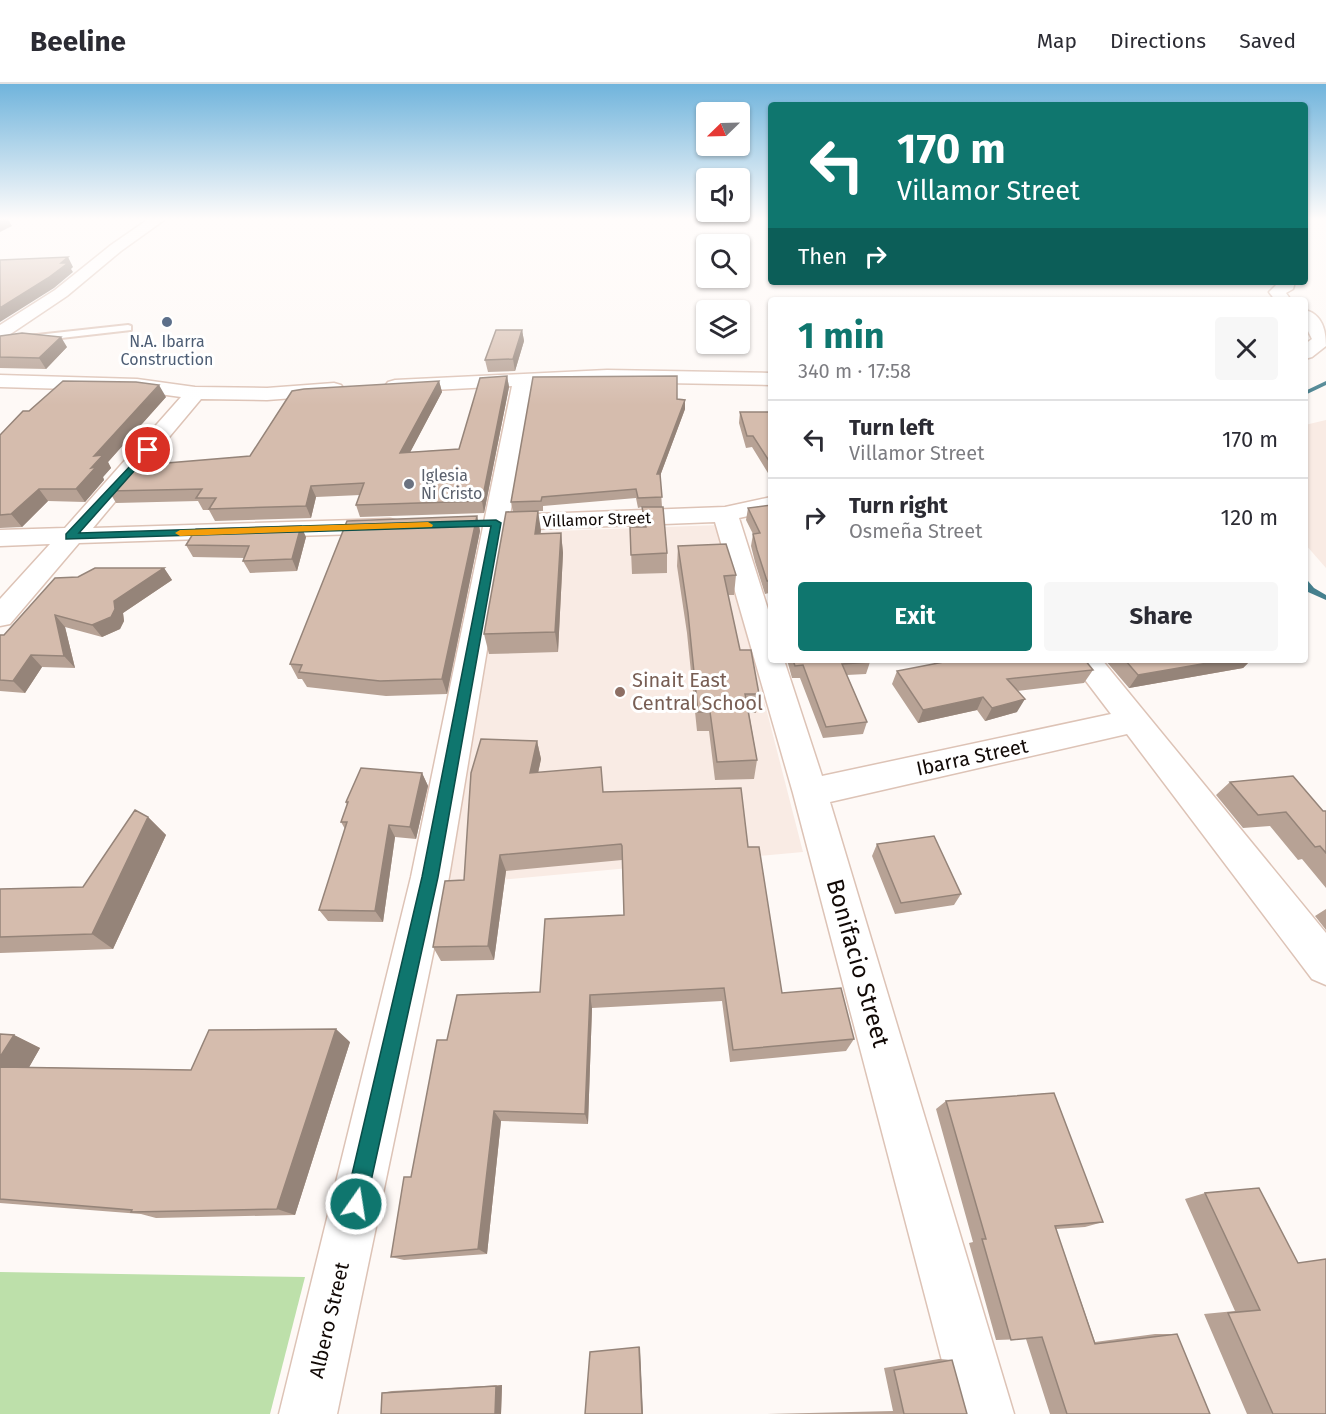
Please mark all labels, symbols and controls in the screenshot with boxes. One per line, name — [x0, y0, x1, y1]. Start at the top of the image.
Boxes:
text: Beeline — [30, 25, 126, 58]
text: Map — [1037, 28, 1077, 54]
text: Directions — [1110, 28, 1206, 54]
text: Saved — [1239, 28, 1296, 54]
north arrow — [696, 102, 750, 156]
map controls — [696, 102, 750, 354]
text: 170 m — [897, 124, 1006, 174]
icon: left — [798, 126, 876, 204]
button: sound — [696, 168, 750, 222]
text: Villamor Street — [897, 175, 1080, 207]
button: search — [696, 234, 750, 288]
icon: right — [859, 240, 892, 273]
text: Then — [798, 243, 847, 270]
button: layers — [696, 300, 750, 354]
text: 1 min — [798, 314, 885, 358]
marker: N.A. Ibarra Construction — [160, 315, 174, 329]
button: close — [1215, 317, 1278, 380]
place label: N.A. Ibarra Construction — [121, 332, 213, 369]
text: 340 m · 17:58 — [798, 359, 911, 383]
text: Turn left — [849, 414, 934, 441]
icon: left — [798, 423, 831, 456]
pin — [122, 424, 173, 475]
text: 170 m — [1222, 426, 1278, 453]
icon: arrive — [131, 433, 164, 466]
text: Villamor Street — [849, 441, 984, 465]
place label: Iglesia Ni Cristo — [421, 466, 482, 503]
marker: Iglesia Ni Cristo — [402, 477, 416, 491]
text: Turn right — [849, 492, 948, 519]
icon: right — [798, 501, 831, 534]
text: 120 m — [1221, 504, 1278, 531]
street label: Villamor Street — [543, 508, 652, 531]
text: Osmeña Street — [849, 519, 982, 543]
button: Exit — [798, 582, 1032, 651]
button: Share — [1044, 582, 1278, 651]
place label: Sinait East Central School — [632, 668, 763, 715]
marker: Sinait East Central School — [613, 685, 627, 699]
street label: Ibarra Street — [914, 733, 1031, 781]
street label: Bonifacio Street — [821, 876, 895, 1051]
position arrow — [324, 1172, 388, 1236]
street label: Albero Street — [304, 1259, 354, 1380]

